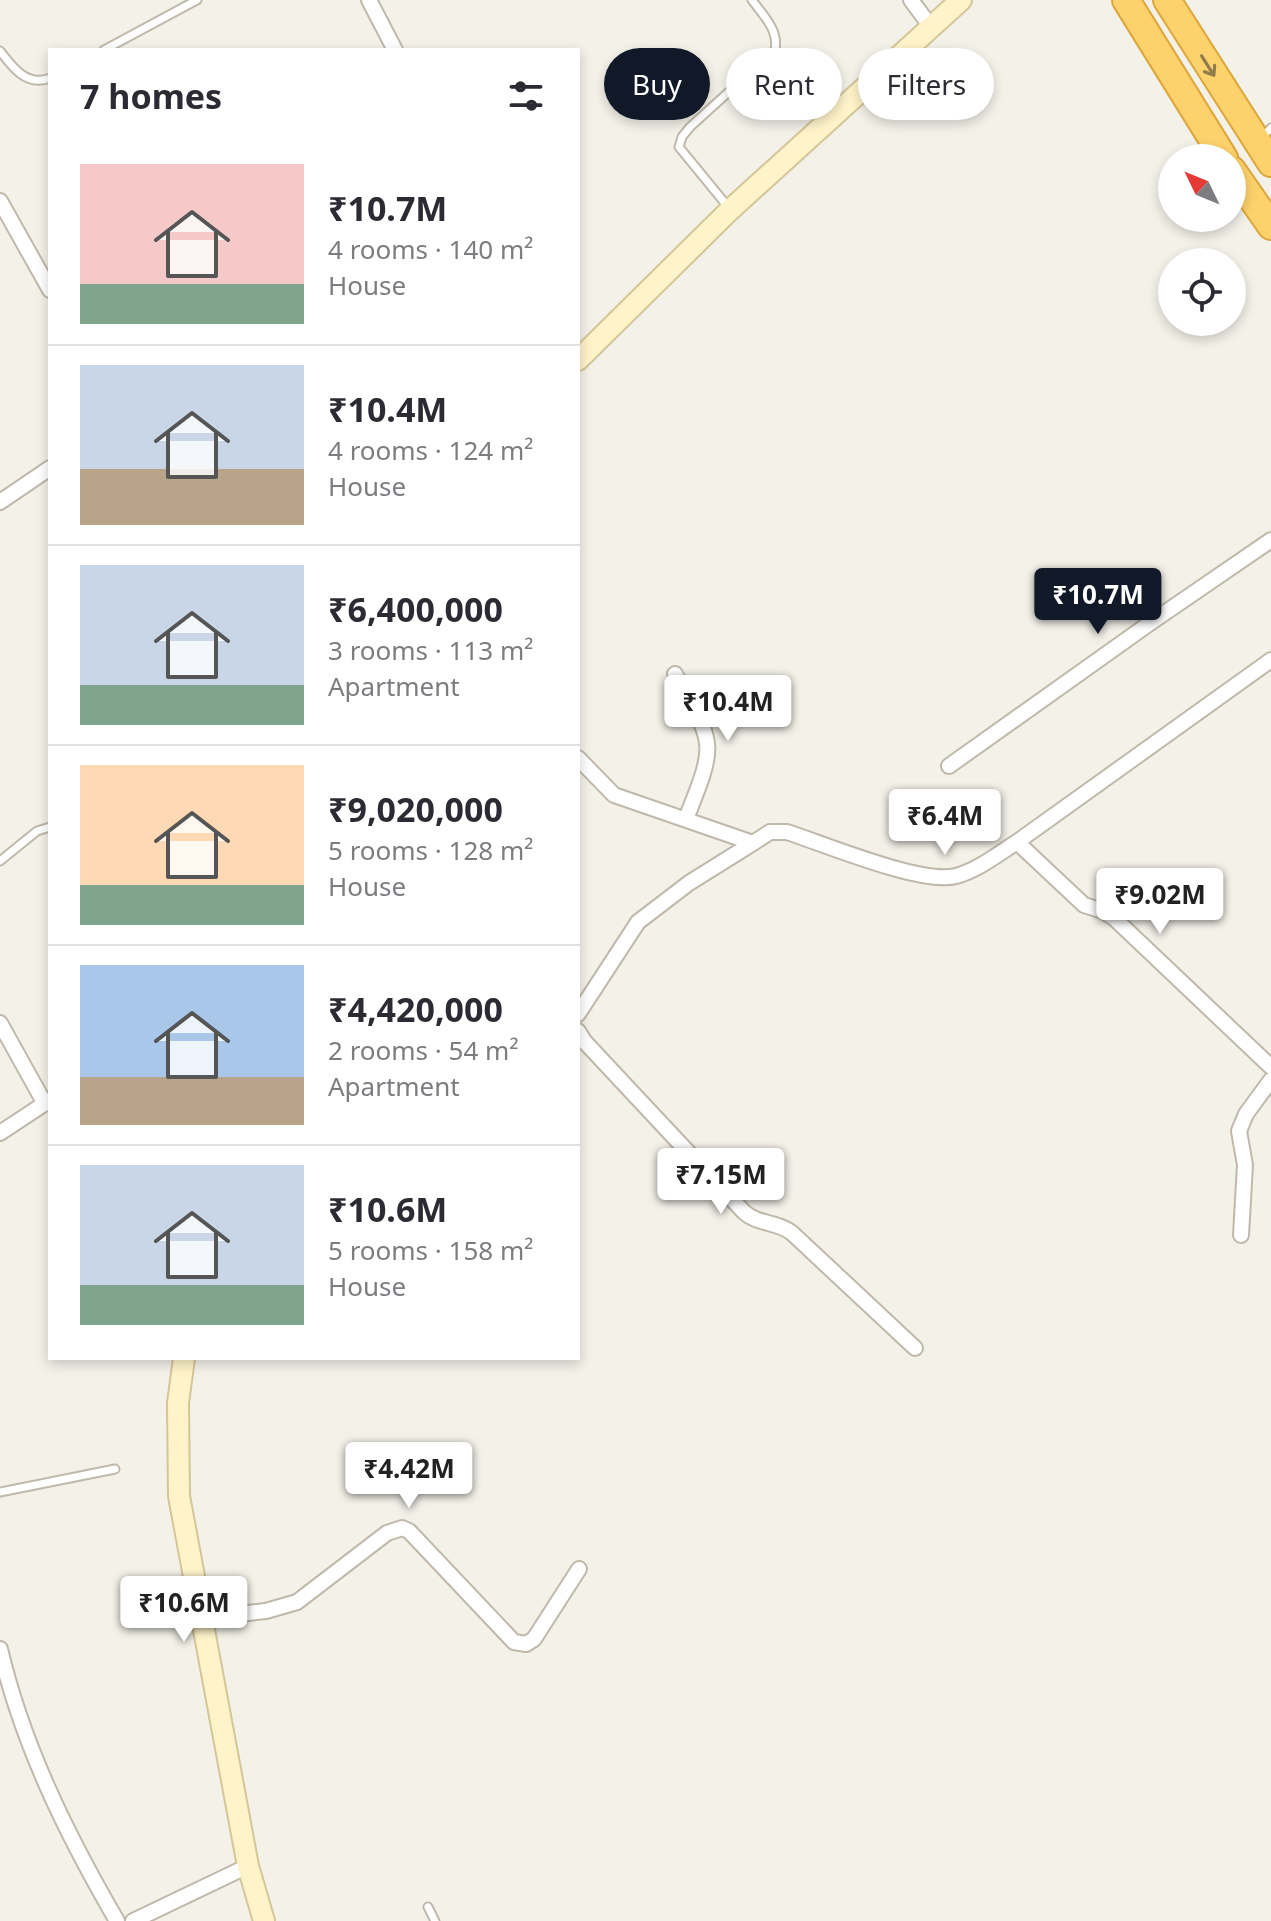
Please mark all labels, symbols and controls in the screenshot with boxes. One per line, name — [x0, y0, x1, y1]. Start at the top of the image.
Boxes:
chip: Buy — [604, 48, 710, 120]
chip: Rent — [726, 48, 842, 120]
chip: Filters — [858, 48, 994, 120]
one-way arrow — [1201, 54, 1217, 77]
text: 7 homes — [80, 73, 222, 119]
icon: filters — [504, 74, 548, 118]
north arrow — [1158, 144, 1246, 232]
map controls — [1158, 144, 1246, 336]
text: ₹10.7M — [328, 185, 447, 231]
icon: home — [144, 196, 240, 292]
text: 4 rooms · 140 m² — [328, 231, 533, 267]
button: locate — [1158, 248, 1246, 336]
text: House — [328, 267, 406, 303]
text: ₹10.4M — [328, 386, 447, 432]
icon: home — [144, 397, 240, 493]
text: 4 rooms · 124 m² — [328, 432, 533, 468]
text: House — [328, 468, 406, 504]
pin: ₹10.7M — [1033, 568, 1163, 636]
text: ₹10.7M — [1052, 576, 1144, 612]
text: ₹6,400,000 — [328, 586, 503, 632]
icon: home — [144, 597, 240, 693]
text: 3 rooms · 113 m² — [328, 632, 533, 668]
text: Apartment — [328, 668, 460, 704]
pin: ₹10.4M — [663, 675, 793, 743]
text: ₹10.4M — [682, 683, 774, 719]
text: ₹9,020,000 — [328, 786, 503, 832]
pin: ₹6.4M — [889, 789, 1001, 857]
icon: home — [144, 797, 240, 893]
text: ₹6.4M — [907, 797, 983, 833]
text: 5 rooms · 128 m² — [328, 832, 533, 868]
text: House — [328, 868, 406, 904]
pin: ₹9.02M — [1095, 868, 1225, 936]
text: ₹9.02M — [1114, 876, 1206, 912]
text: ₹4,420,000 — [328, 986, 503, 1032]
icon: home — [144, 997, 240, 1093]
text: 2 rooms · 54 m² — [328, 1032, 518, 1068]
text: Apartment — [328, 1068, 460, 1104]
pin: ₹7.15M — [656, 1148, 786, 1216]
text: ₹7.15M — [675, 1156, 767, 1192]
text: ₹10.6M — [328, 1186, 447, 1232]
icon: home — [144, 1197, 240, 1293]
text: 5 rooms · 158 m² — [328, 1232, 533, 1268]
text: House — [328, 1268, 406, 1304]
pin: ₹4.42M — [344, 1442, 474, 1510]
text: ₹4.42M — [363, 1450, 455, 1486]
pin: ₹10.6M — [119, 1576, 249, 1644]
text: ₹10.6M — [138, 1584, 230, 1620]

